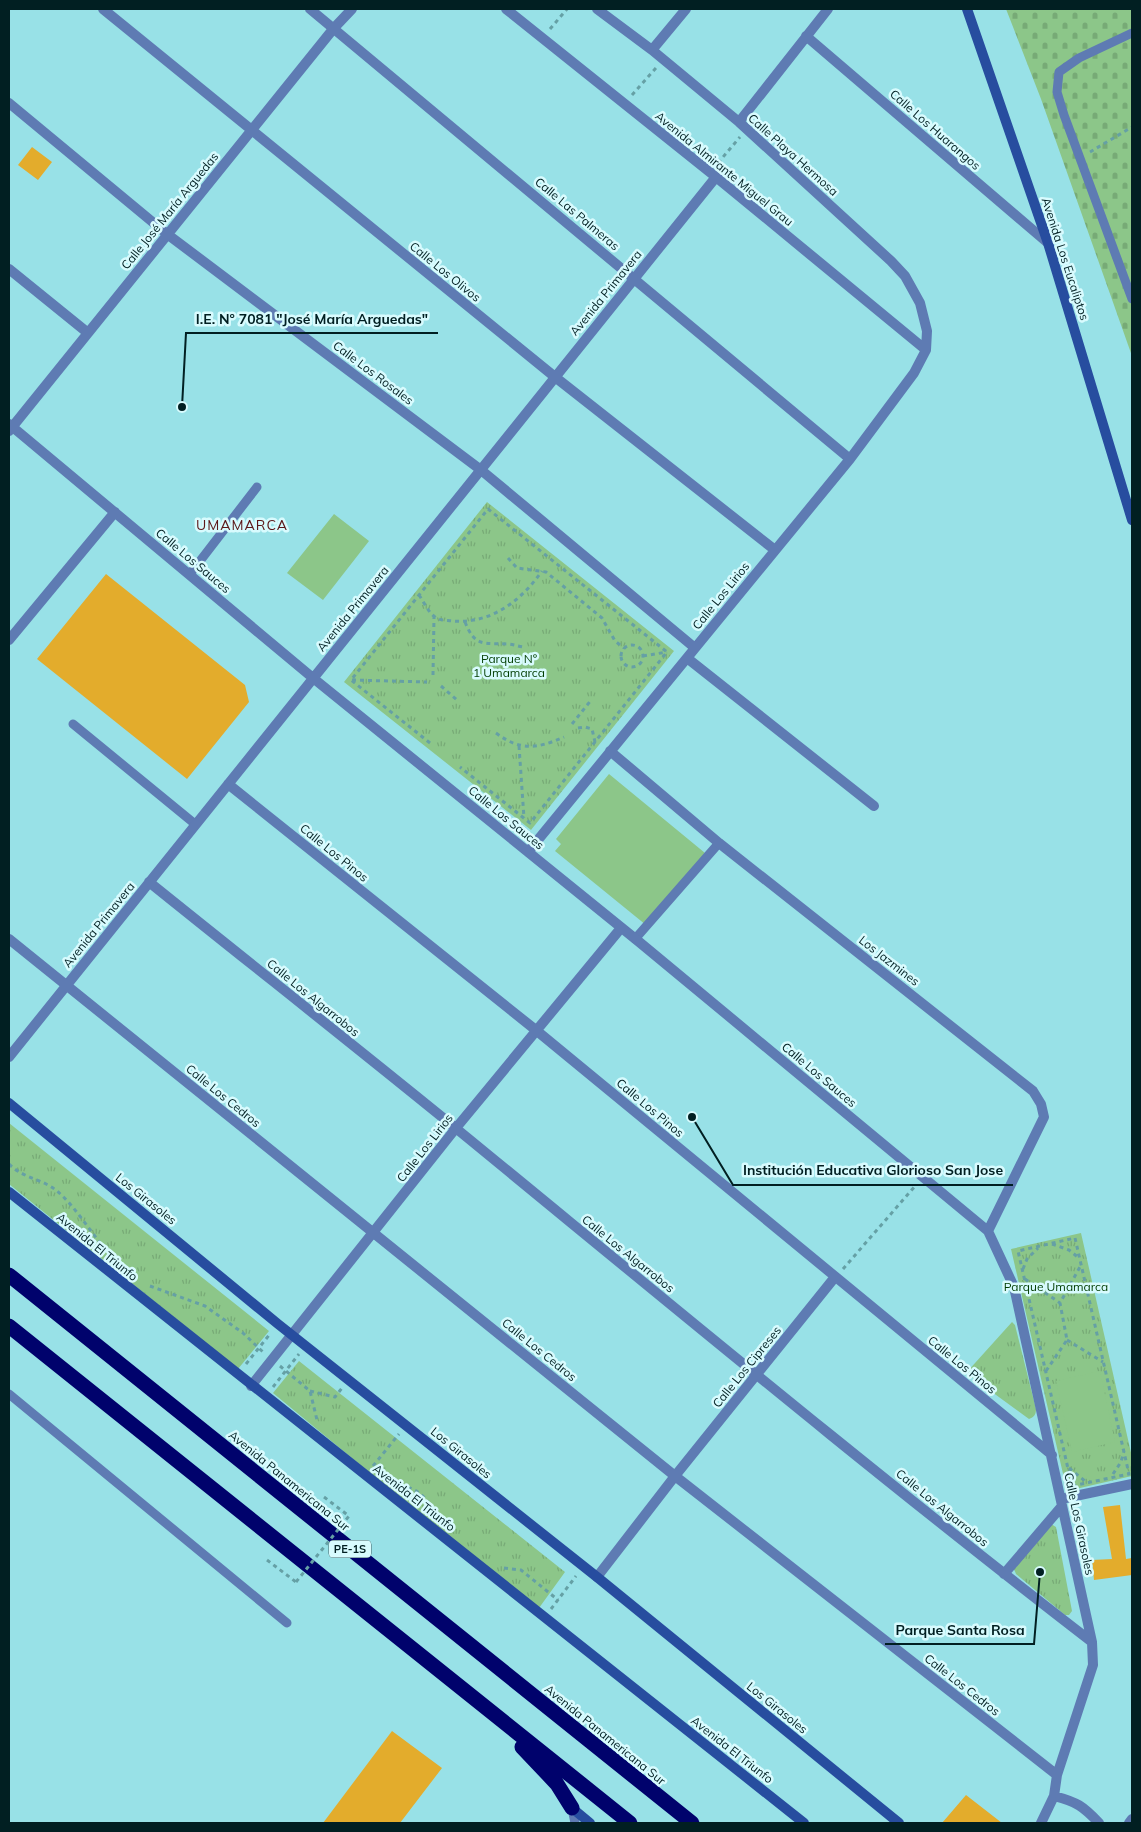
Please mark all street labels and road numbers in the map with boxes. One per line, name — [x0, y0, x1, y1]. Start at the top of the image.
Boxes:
street label: Calle Los Huarangos — [887, 86, 984, 173]
street label: Avenida Almirante Miguel Grau — [652, 108, 796, 229]
street label: Calle Playa Hermosa — [745, 110, 841, 199]
street label: Calle José María Arguedas — [118, 149, 221, 272]
street label: Calle Las Palmeras — [532, 174, 623, 253]
street label: Avenida Los Eucaliptos — [1039, 196, 1092, 322]
street label: Calle Los Olivos — [407, 238, 484, 305]
street label: Avenida Primavera — [567, 247, 645, 338]
street label: Calle Los Rosales — [330, 338, 416, 408]
street label: Calle Los Sauces — [153, 525, 234, 596]
street label: Calle Los Lirios — [689, 559, 752, 632]
street label: Avenida Primavera — [314, 563, 392, 654]
street label: Calle Los Sauces — [465, 783, 547, 853]
street label: Calle Los Pinos — [297, 821, 372, 885]
street label: Avenida Primavera — [60, 879, 138, 970]
street label: Los Jazmines — [856, 932, 923, 989]
street label: Calle Los Algarrobos — [264, 956, 363, 1040]
street label: Calle Los Sauces — [779, 1039, 860, 1110]
street label: Calle Los Cedros — [183, 1061, 264, 1130]
street label: Calle Los Pinos — [614, 1075, 687, 1140]
street label: Calle Los Lirios — [393, 1111, 456, 1185]
street label: Los Girasoles — [113, 1170, 180, 1228]
street label: Avenida El Triunfo — [54, 1209, 141, 1284]
street label: Calle Los Algarrobos — [579, 1212, 678, 1296]
street label: Calle Los Cedros — [499, 1315, 580, 1384]
street label: Calle Los Cipreses — [709, 1323, 784, 1410]
street label: Calle Los Pinos — [925, 1333, 1000, 1397]
street label: Los Girasoles — [428, 1424, 495, 1482]
street label: Avenida Panamericana Sur — [226, 1427, 353, 1534]
street label: Avenida El Triunfo — [370, 1461, 458, 1534]
street label: Calle Los Algarrobos — [893, 1466, 992, 1550]
street label: Calle Los Girasoles — [1061, 1471, 1098, 1576]
road number: PE-1S — [329, 1540, 371, 1558]
street label: Calle Los Cedros — [922, 1650, 1003, 1719]
street label: Los Girasoles — [744, 1679, 811, 1737]
street label: Avenida Panamericana Sur — [542, 1681, 669, 1788]
street label: Avenida El Triunfo — [688, 1713, 776, 1786]

